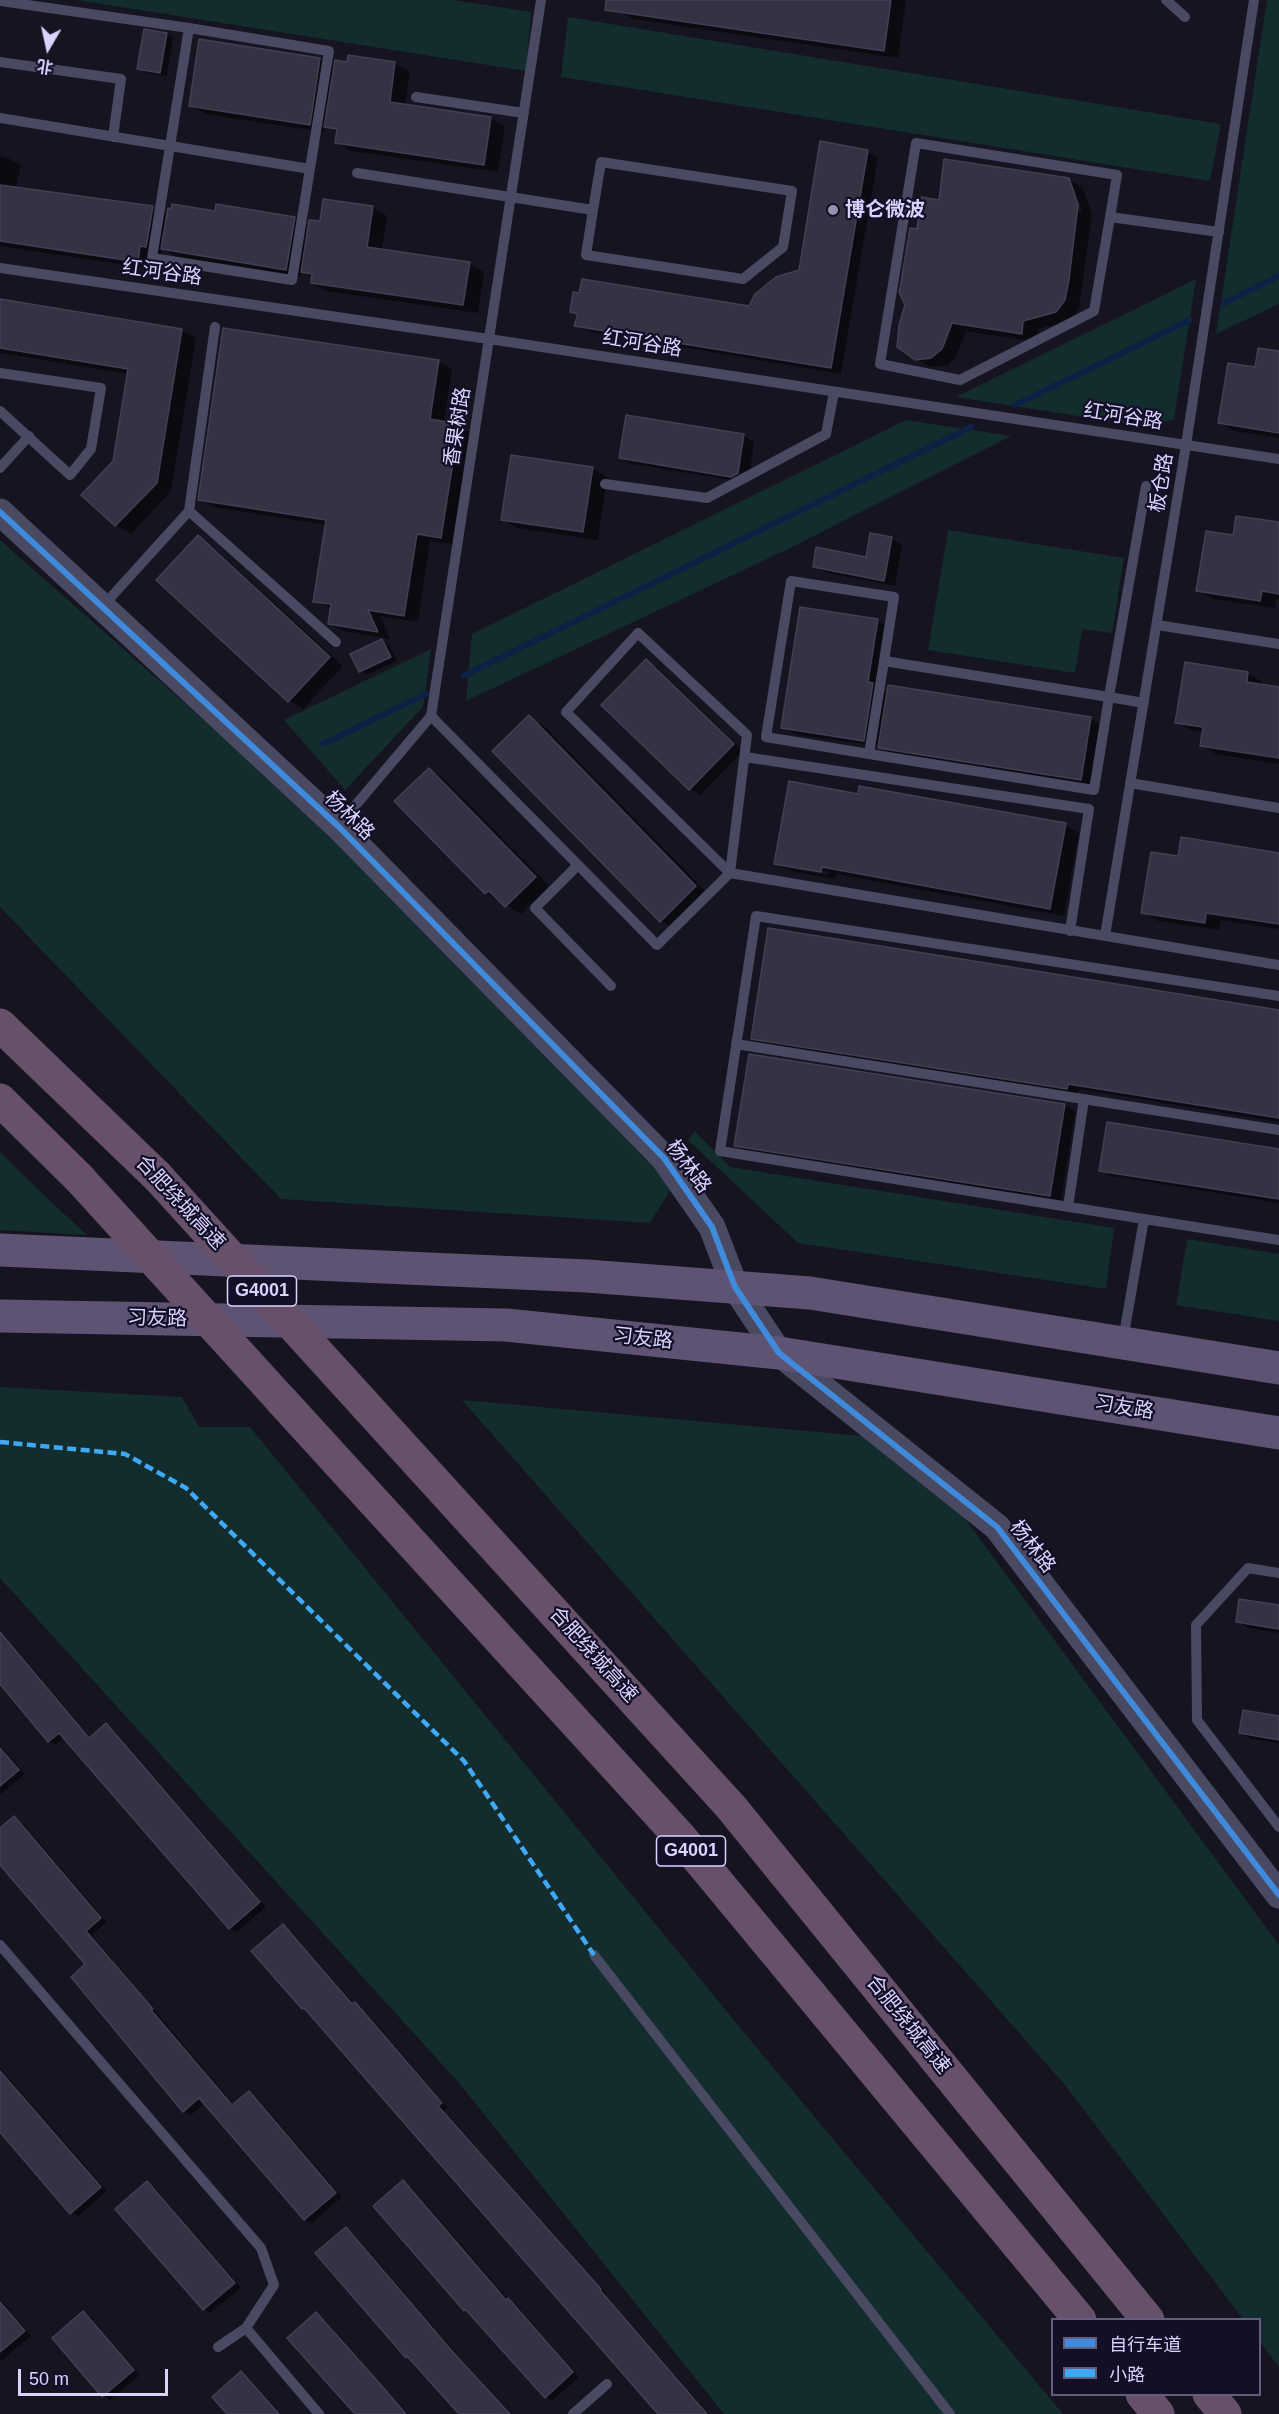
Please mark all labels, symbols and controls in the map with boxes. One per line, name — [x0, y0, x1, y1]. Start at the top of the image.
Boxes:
north arrow — [18, 18, 78, 78]
text: 北 — [36, 57, 54, 76]
place label: 博仑微波 — [845, 198, 925, 222]
marker: 博仑微波 — [826, 203, 840, 217]
street label: 红河谷路 — [121, 256, 203, 290]
street label: 红河谷路 — [601, 326, 683, 362]
street label: 香果树路 — [440, 386, 476, 468]
street label: 红河谷路 — [1082, 399, 1164, 435]
street label: 板仓路 — [1145, 451, 1179, 515]
street label: 杨林路 — [319, 787, 379, 845]
street label: 杨林路 — [660, 1136, 716, 1198]
street label: 合肥绕城高速 — [130, 1151, 230, 1255]
road number: G4001 — [228, 1276, 296, 1306]
street label: 习友路 — [127, 1306, 187, 1332]
street label: 习友路 — [612, 1324, 674, 1354]
street label: 习友路 — [1092, 1391, 1156, 1425]
street label: 杨林路 — [1004, 1516, 1060, 1578]
street label: 合肥绕城高速 — [544, 1602, 642, 1708]
road number: G4001 — [656, 1836, 726, 1866]
street label: 合肥绕城高速 — [861, 1971, 955, 2079]
legend — [1051, 2318, 1261, 2396]
text: 自行车道 — [1109, 2335, 1181, 2355]
scale bar — [21, 2357, 171, 2395]
text: 小路 — [1109, 2365, 1145, 2385]
text: 50 m — [29, 2369, 69, 2389]

